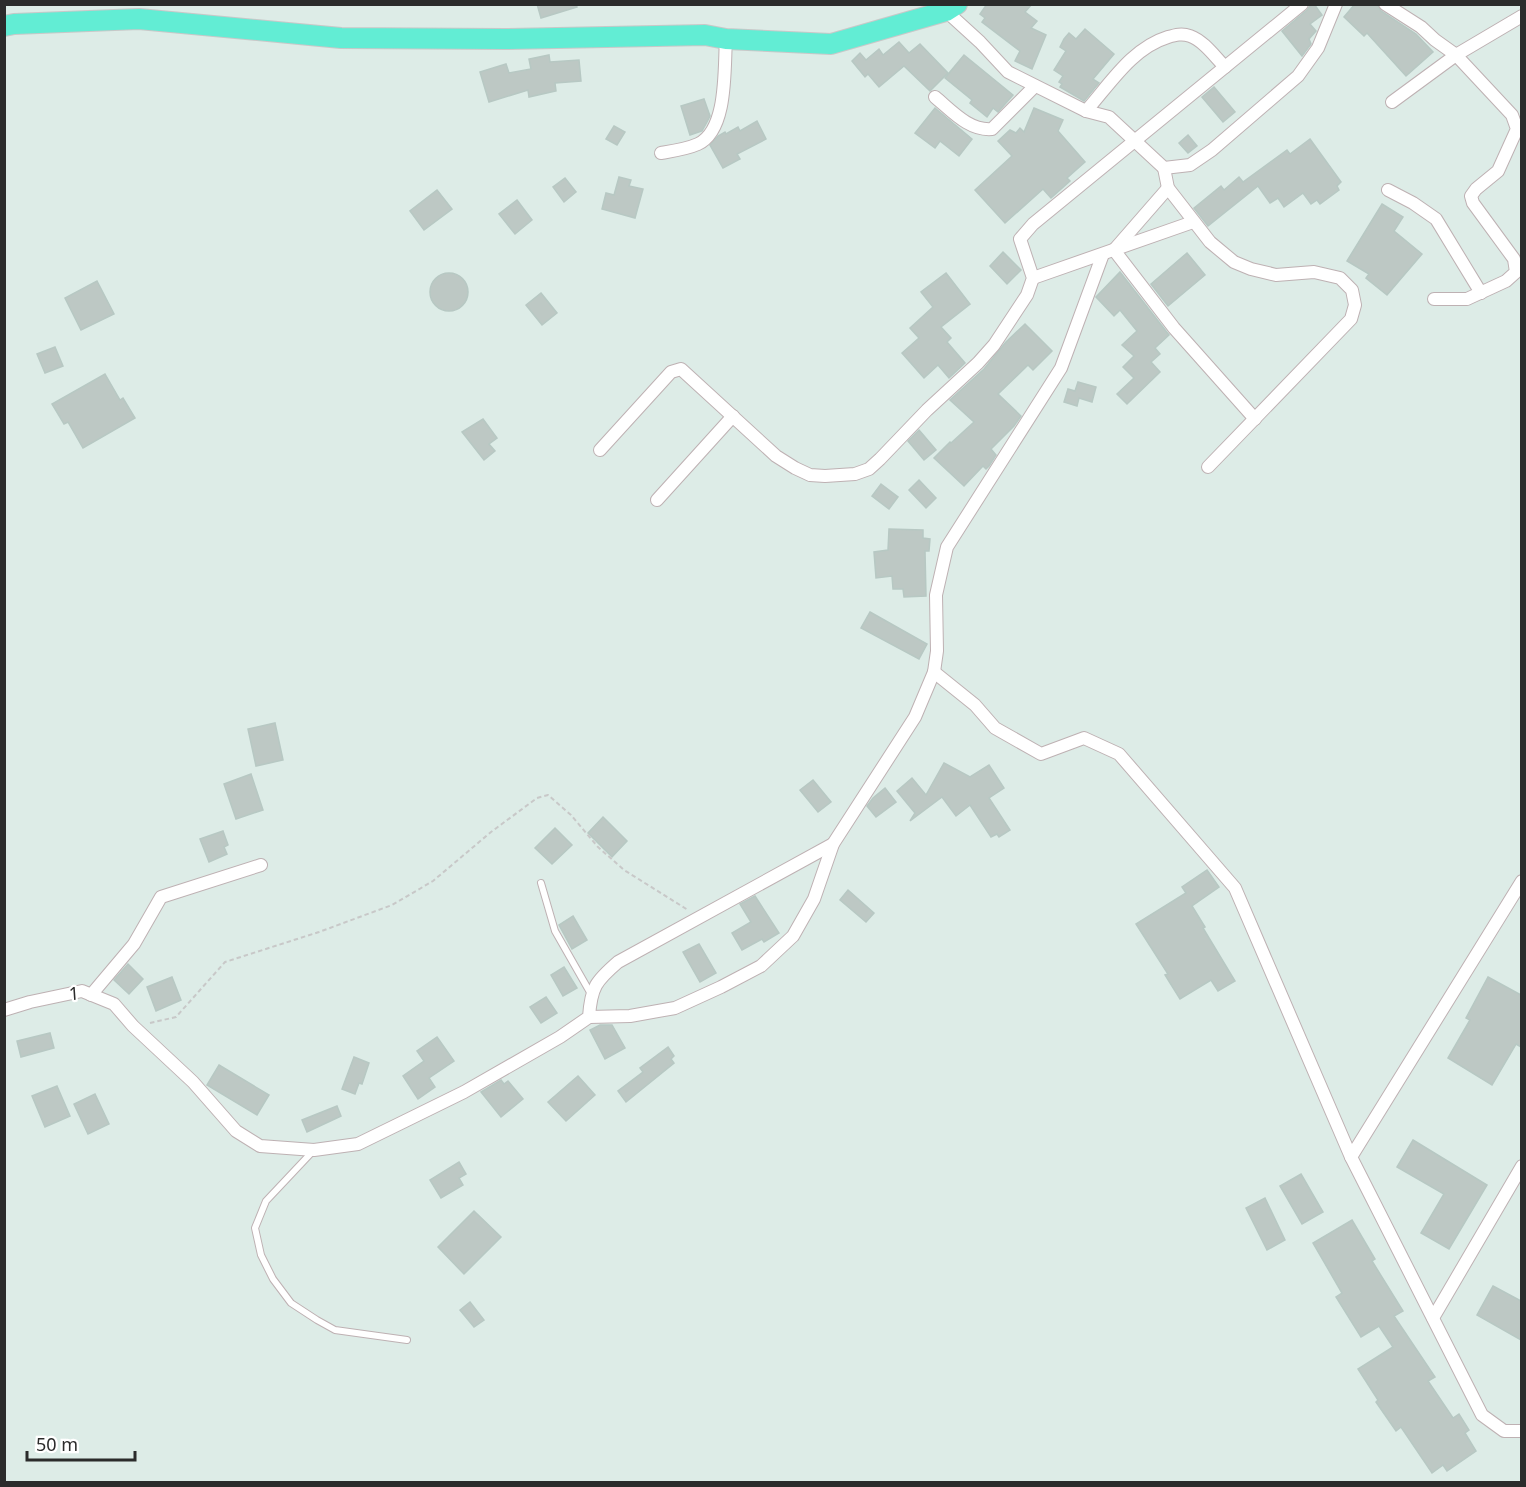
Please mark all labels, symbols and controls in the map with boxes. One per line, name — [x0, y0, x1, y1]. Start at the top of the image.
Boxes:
street label: 1 — [68, 981, 80, 1005]
scale bar — [27, 1424, 135, 1462]
text: 50 m — [36, 1432, 78, 1456]

